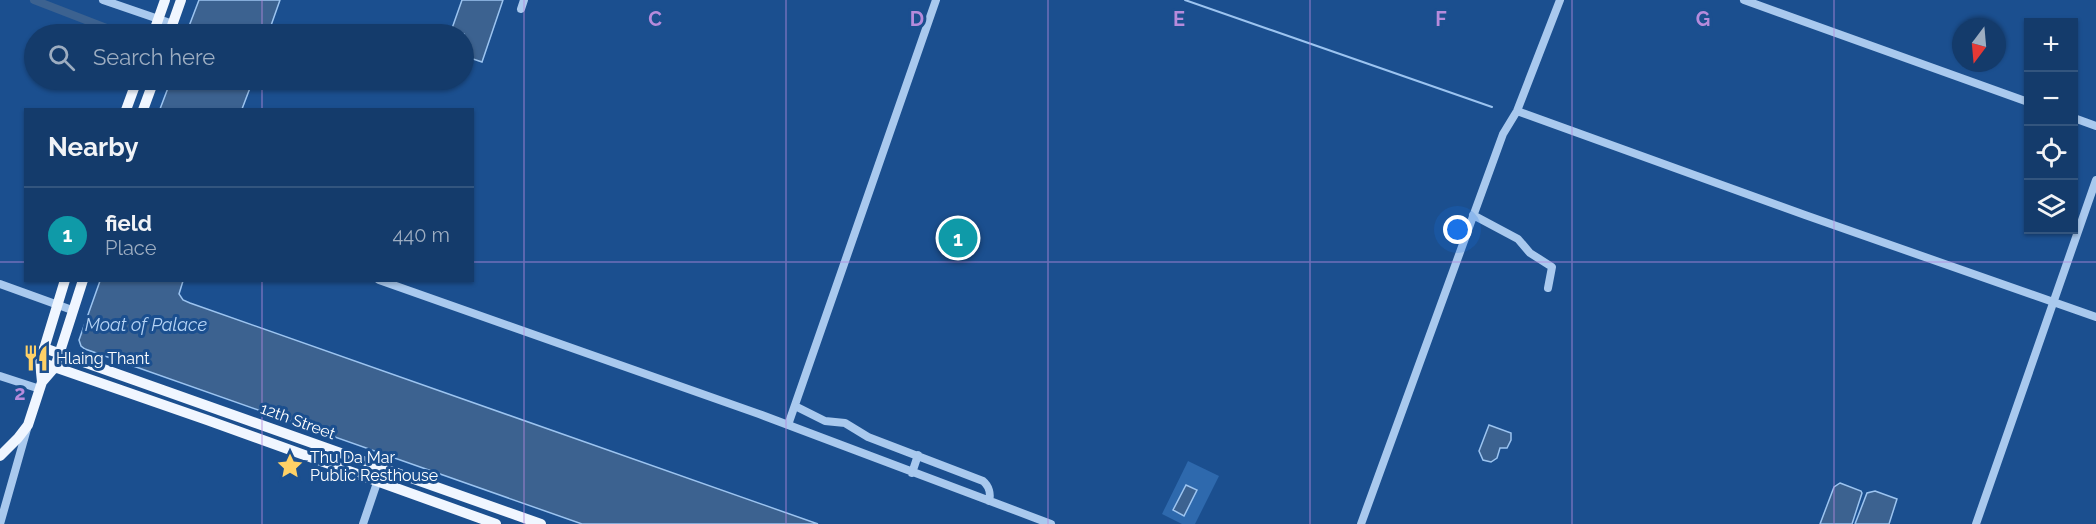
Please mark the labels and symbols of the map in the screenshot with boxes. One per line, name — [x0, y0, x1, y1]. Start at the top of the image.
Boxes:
text: C — [648, 7, 662, 31]
text: D — [910, 7, 924, 31]
text: E — [1173, 7, 1185, 31]
text: F — [1435, 7, 1447, 31]
text: G — [1696, 7, 1710, 31]
north arrow — [1952, 18, 2006, 72]
your location — [1443, 215, 1472, 244]
pin: 1 — [938, 216, 978, 260]
water label: Moat of Palace — [85, 314, 208, 335]
restaurant icon: Hlaing Thant — [21, 343, 51, 373]
place label: Hlaing Thant — [56, 349, 150, 368]
text: 2 — [14, 381, 26, 405]
street label: 12th Street — [258, 399, 339, 444]
place label: Thu Da Mar Public Resthouse — [310, 448, 438, 485]
place icon: Thu Da Mar Public Resthouse — [275, 451, 305, 481]

